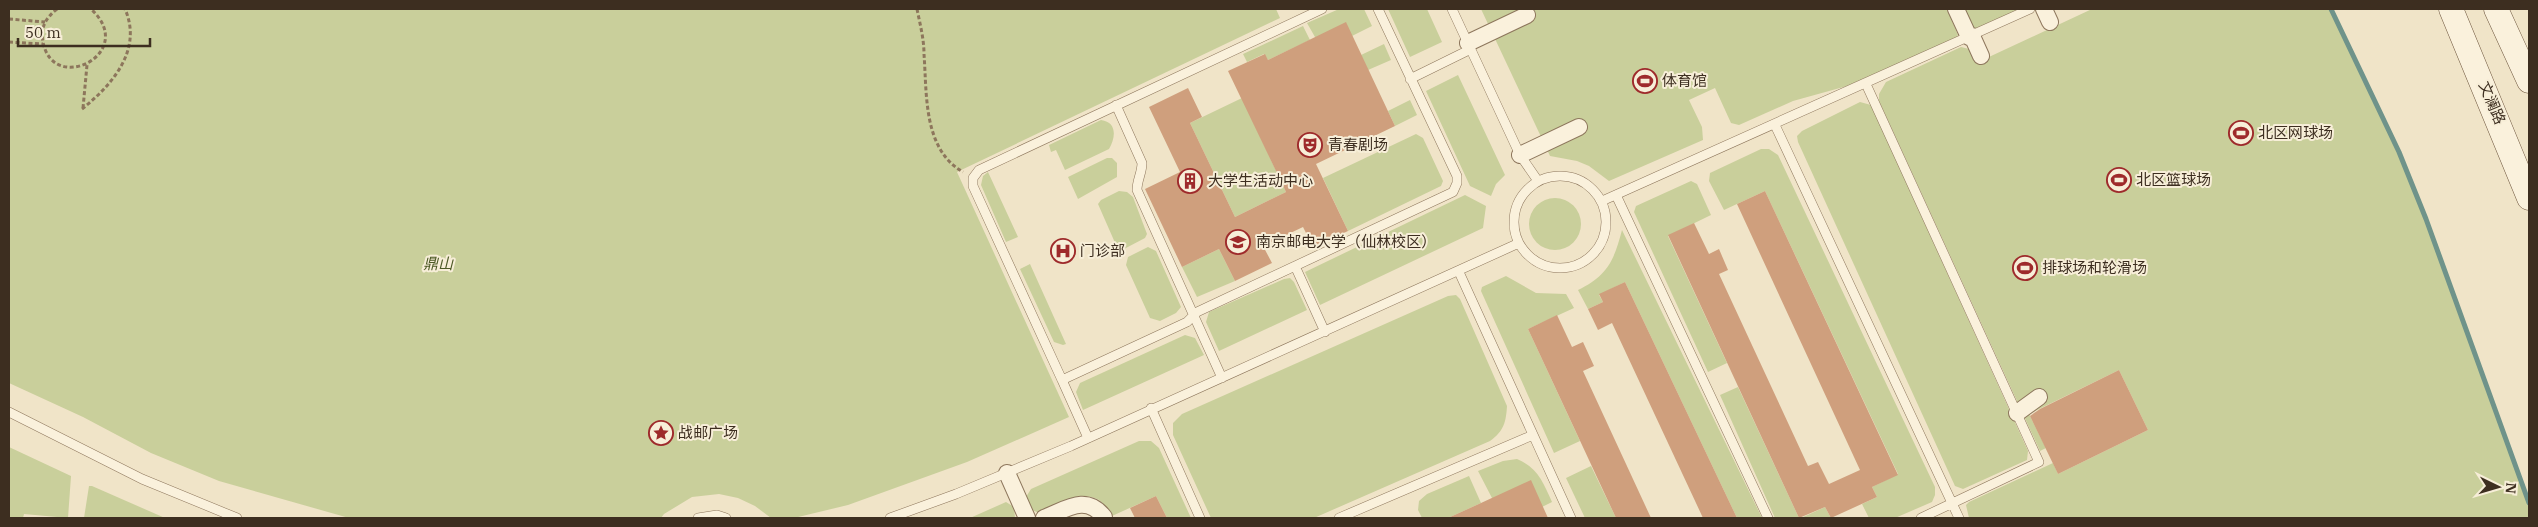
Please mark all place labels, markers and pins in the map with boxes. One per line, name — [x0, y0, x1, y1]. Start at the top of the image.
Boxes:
sports icon: 体育馆 — [1632, 68, 1658, 94]
place label: 体育馆 — [1662, 71, 1707, 90]
sports icon: 北区网球场 — [2228, 120, 2254, 146]
place label: 北区网球场 — [2258, 123, 2333, 142]
theatre icon: 青春剧场 — [1297, 132, 1323, 158]
place label: 青春剧场 — [1328, 135, 1388, 154]
sports icon: 北区篮球场 — [2106, 167, 2132, 193]
building icon: 大学生活动中心 — [1177, 168, 1203, 194]
place label: 北区篮球场 — [2136, 170, 2211, 189]
place label: 大学生活动中心 — [1208, 171, 1313, 190]
school or university icon: 南京邮电大学（仙林校区） — [1225, 229, 1251, 255]
place label: 南京邮电大学（仙林校区） — [1256, 232, 1436, 251]
hospital icon: 门诊部 — [1050, 238, 1076, 264]
place label: 门诊部 — [1080, 241, 1125, 260]
sports icon: 排球场和轮滑场 — [2012, 255, 2038, 281]
place label: 排球场和轮滑场 — [2042, 258, 2147, 277]
place icon: 战邮广场 — [648, 420, 674, 446]
place label: 战邮广场 — [678, 423, 738, 442]

